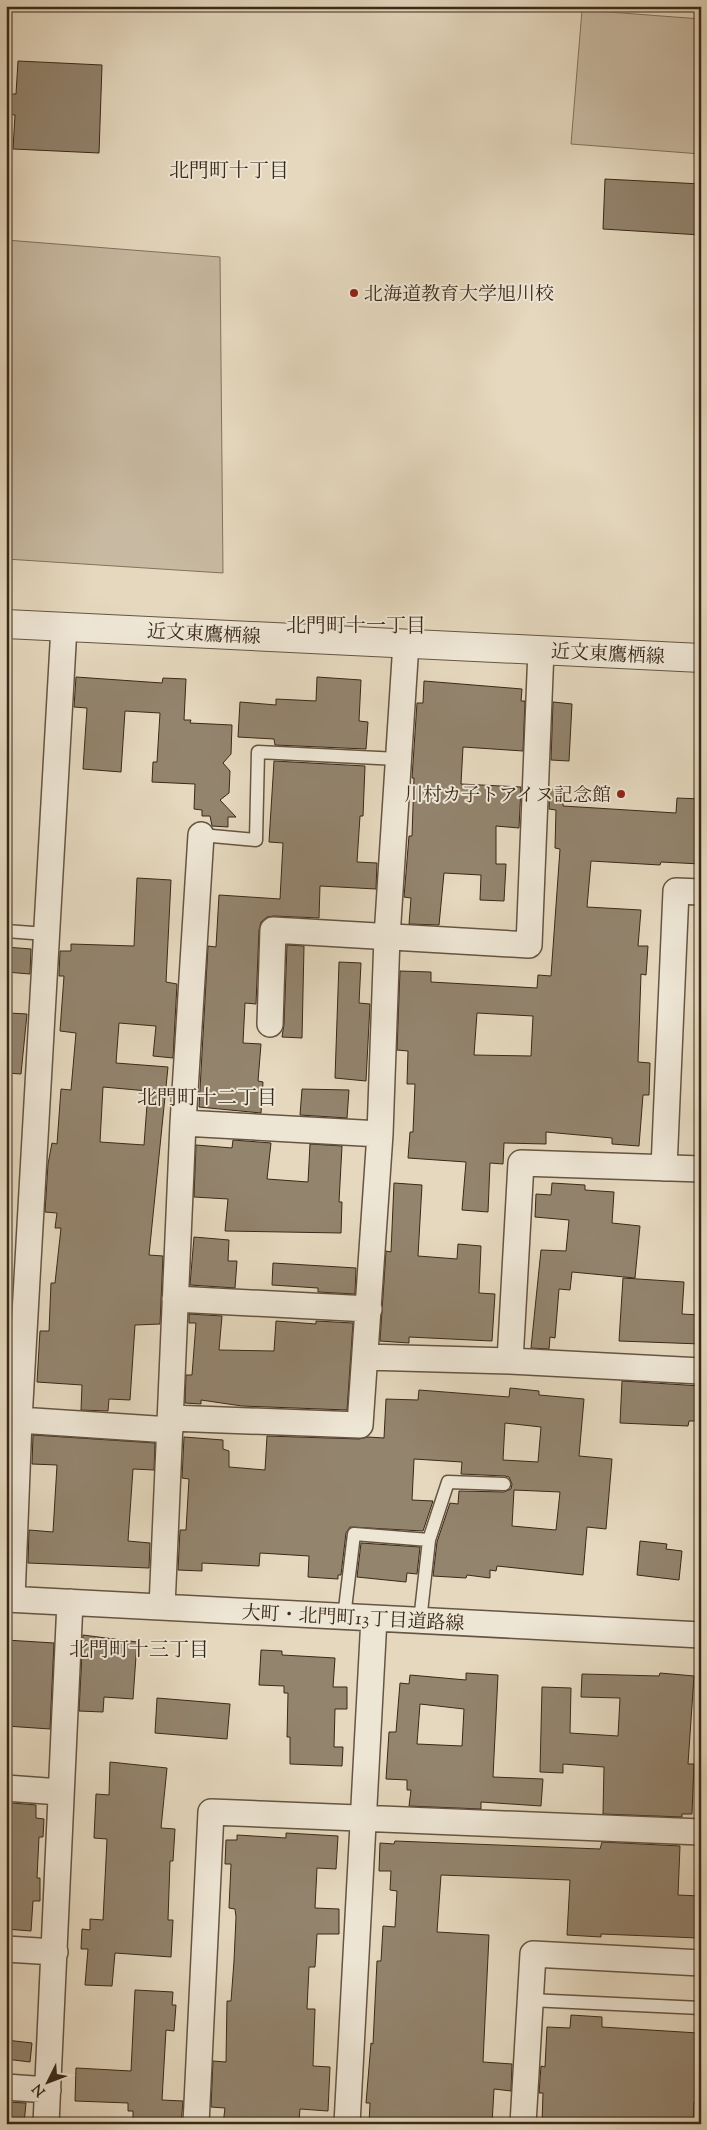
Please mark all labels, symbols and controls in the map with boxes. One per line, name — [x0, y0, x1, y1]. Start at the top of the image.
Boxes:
district label: 北門町十丁目 — [169, 158, 289, 187]
place label: 北海道教育大学旭川校 — [364, 282, 554, 309]
marker: 北海道教育大学旭川校 — [348, 287, 360, 299]
district label: 北門町十一丁目 — [286, 613, 426, 642]
street label: 近文東鷹栖線 — [146, 619, 262, 652]
street label: 近文東鷹栖線 — [550, 639, 666, 672]
place label: 川村カ子トアイヌ記念館 — [404, 783, 611, 810]
marker: 川村カ子トアイヌ記念館 — [615, 788, 627, 800]
district label: 北門町十二丁目 — [137, 1085, 277, 1114]
street label: 大町・北門町13丁目道路線 — [241, 1600, 465, 1639]
district label: 北門町十三丁目 — [69, 1637, 209, 1666]
north arrow — [22, 2058, 72, 2108]
text: N — [29, 2079, 51, 2100]

